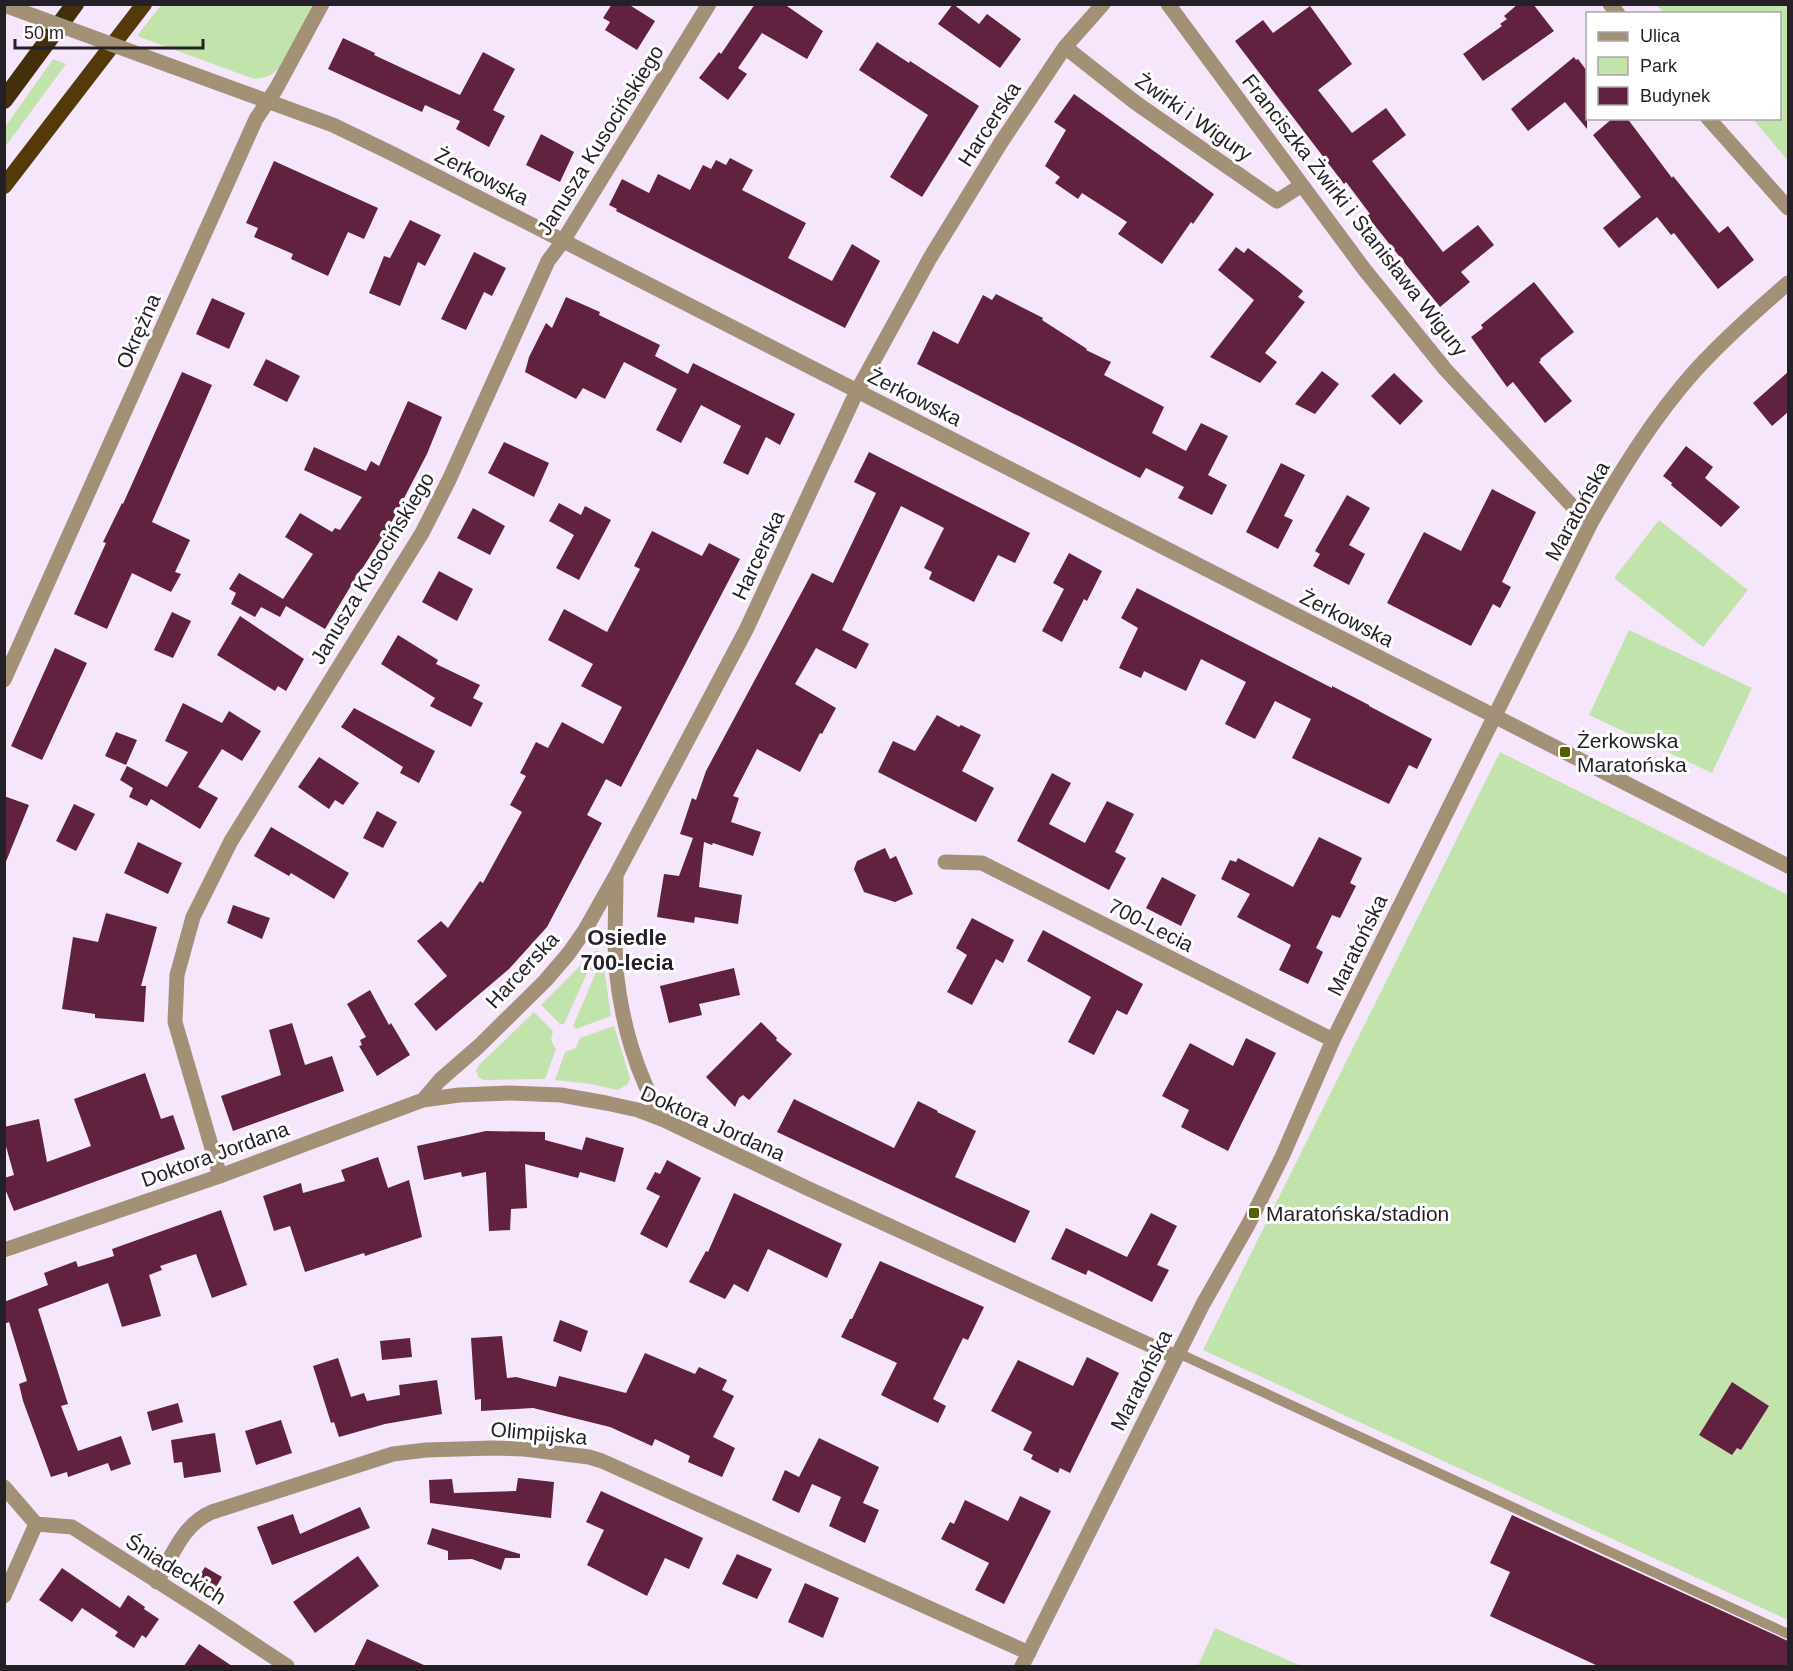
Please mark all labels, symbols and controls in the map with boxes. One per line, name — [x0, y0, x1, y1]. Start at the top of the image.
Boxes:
scale bar — [15, 12, 202, 50]
legend — [1586, 12, 1781, 120]
text: 50 m — [24, 23, 64, 43]
text: Ulica — [1640, 26, 1681, 46]
street label: Janusza Kusocińskiego — [532, 41, 668, 239]
text: Park — [1640, 56, 1678, 76]
street label: Żwirki i Wigury — [1131, 68, 1257, 166]
street label: Franciszka Żwirki i Stanisława Wigury — [1238, 70, 1472, 361]
street label: Harcerska — [953, 77, 1025, 170]
text: Budynek — [1640, 86, 1711, 106]
street label: Żerkowska — [432, 143, 533, 209]
street label: Okrężna — [111, 290, 165, 372]
street label: Żerkowska — [865, 364, 966, 430]
street label: Maratońska — [1540, 457, 1614, 565]
street label: Janusza Kusocińskiego — [306, 468, 438, 668]
street label: Harcerska — [727, 506, 789, 603]
street label: Żerkowska — [1297, 585, 1398, 651]
place label: Żerkowska Maratońska — [1577, 729, 1687, 776]
marker: Żerkowska Maratońska — [1558, 745, 1572, 759]
street label: Maratońska — [1323, 890, 1392, 999]
street label: 700-Lecia — [1105, 894, 1198, 956]
district label: Osiedle 700-lecia — [581, 925, 674, 975]
street label: Harcerska — [481, 927, 563, 1013]
street label: Doktora Jordana — [637, 1081, 789, 1165]
street label: Doktora Jordana — [138, 1117, 292, 1191]
place label: Maratońska/stadion — [1266, 1202, 1449, 1225]
marker: Maratońska/stadion — [1247, 1206, 1261, 1220]
street label: Maratońska — [1106, 1326, 1176, 1434]
street label: Olimpijska — [490, 1417, 589, 1449]
street label: Śniadeckich — [122, 1529, 230, 1609]

